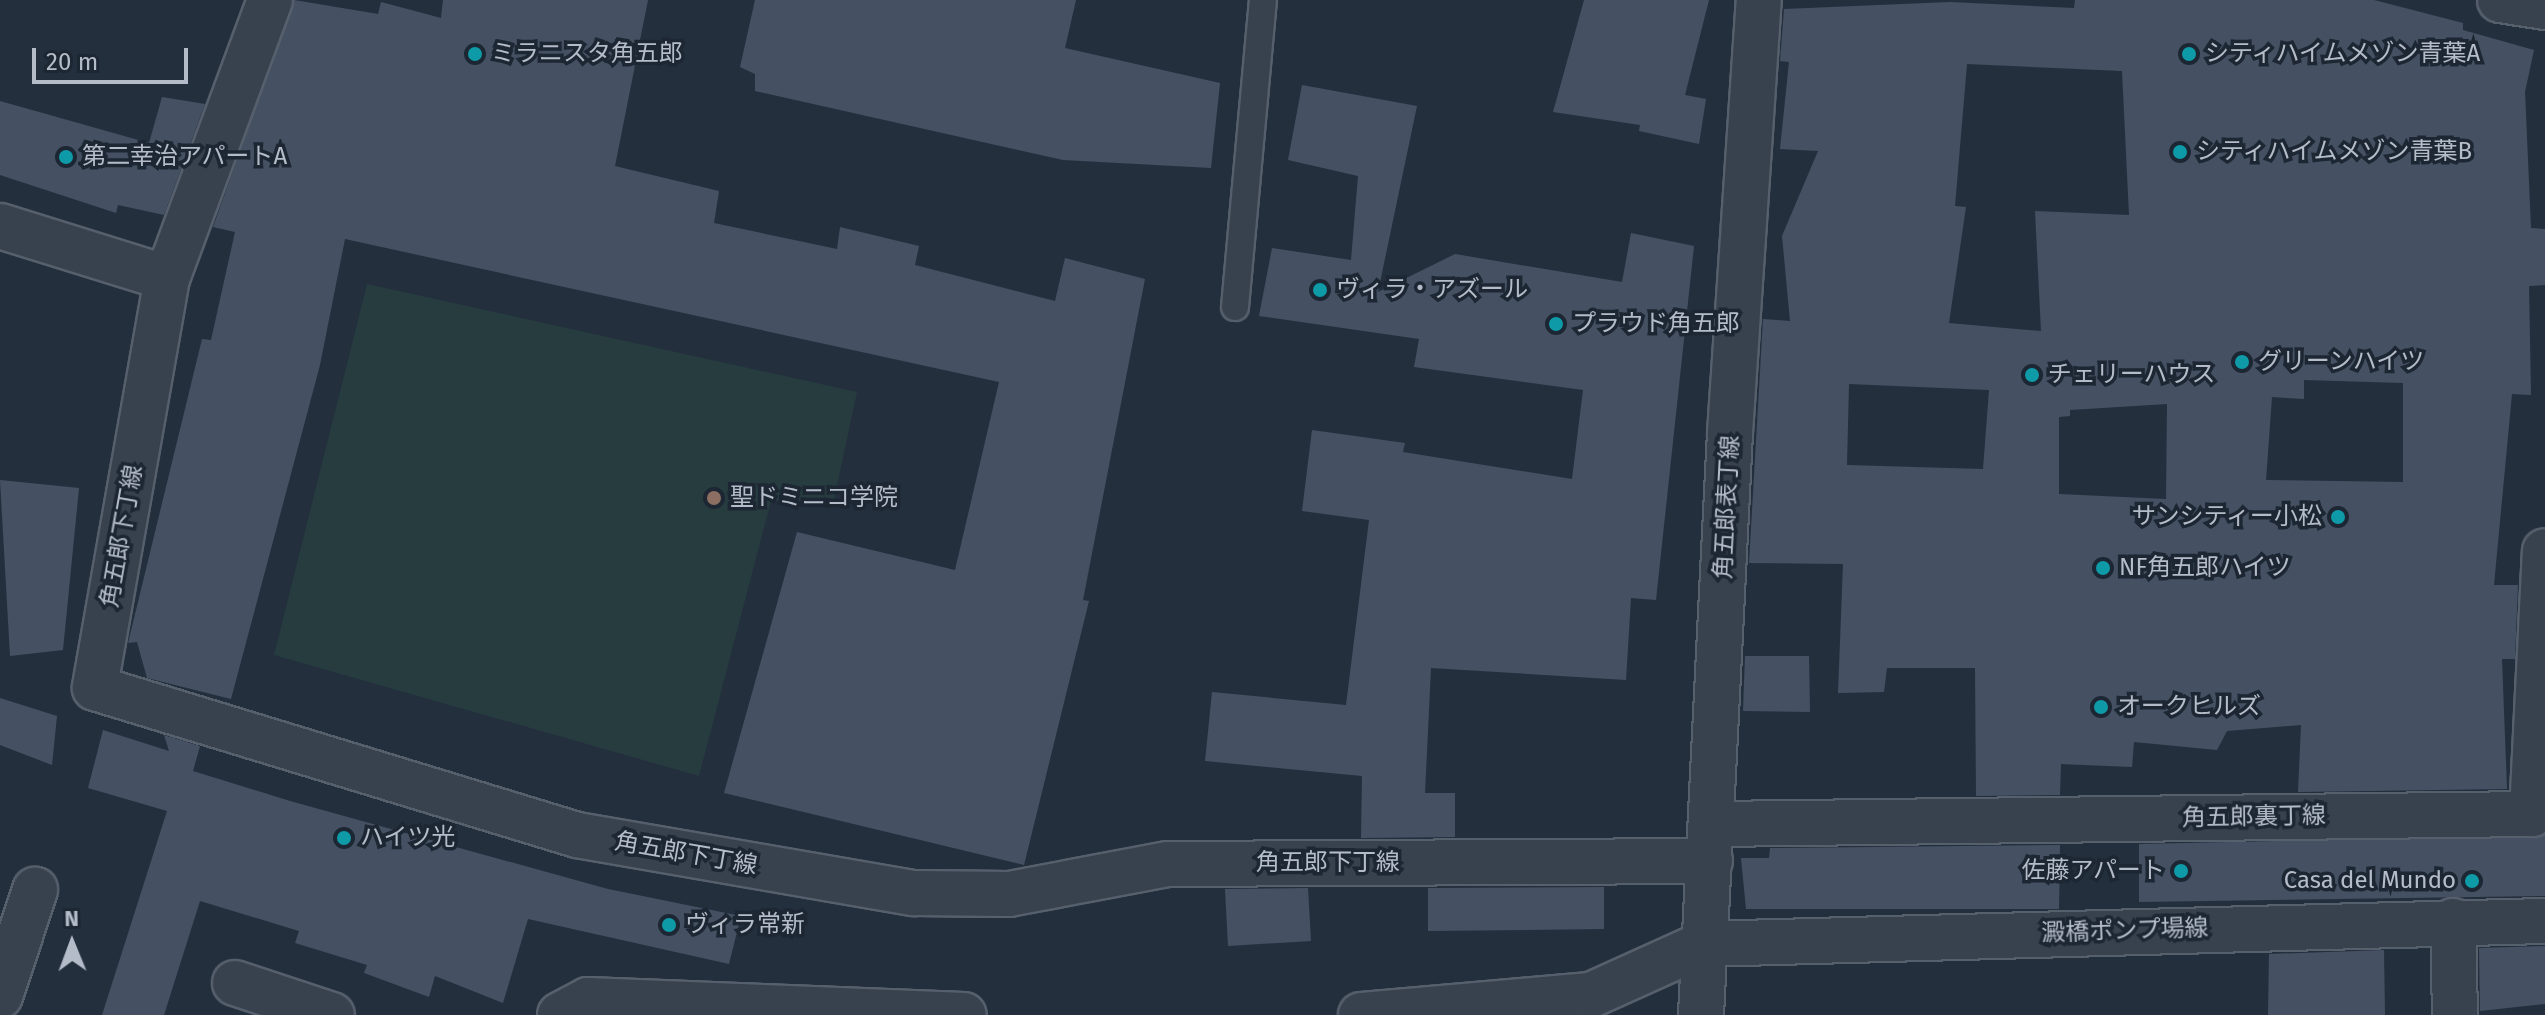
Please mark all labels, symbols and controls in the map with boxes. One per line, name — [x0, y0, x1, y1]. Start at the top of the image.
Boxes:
scale bar — [36, 32, 192, 82]
place label: ミラニスタ角五郎 — [491, 40, 683, 68]
place label: シティハイムメゾン青葉A — [2205, 40, 2483, 68]
marker: ミラニスタ角五郎 — [466, 45, 484, 63]
marker: シティハイムメゾン青葉A — [2180, 45, 2198, 63]
text: 20 m — [46, 48, 98, 76]
place label: シティハイムメゾン青葉B — [2196, 138, 2475, 166]
place label: 第二幸治アパートA — [82, 143, 288, 171]
marker: シティハイムメゾン青葉B — [2171, 143, 2189, 161]
marker: 第二幸治アパートA — [57, 148, 75, 166]
place label: ヴィラ・アズール — [1336, 276, 1528, 304]
marker: ヴィラ・アズール — [1311, 281, 1329, 299]
place label: プラウド角五郎 — [1572, 310, 1740, 338]
marker: プラウド角五郎 — [1547, 315, 1565, 333]
place label: グリーンハイツ — [2258, 348, 2426, 376]
marker: グリーンハイツ — [2233, 353, 2251, 371]
place label: チェリーハウス — [2048, 361, 2216, 389]
marker: チェリーハウス — [2023, 366, 2041, 384]
street label: 角五郎表丁線 — [1709, 434, 1745, 580]
street label: 角五郎下丁線 — [95, 463, 149, 609]
place label: 聖ドミニコ学院 — [730, 484, 898, 512]
marker: 聖ドミニコ学院 — [705, 489, 723, 507]
place label: サンシティー小松 — [2130, 503, 2322, 531]
marker: サンシティー小松 — [2329, 508, 2347, 526]
place label: NF角五郎ハイツ — [2119, 554, 2291, 582]
marker: NF角五郎ハイツ — [2094, 559, 2112, 577]
place label: オークヒルズ — [2117, 693, 2261, 721]
marker: オークヒルズ — [2092, 698, 2110, 716]
street label: 角五郎裏丁線 — [2182, 801, 2326, 833]
place label: ハイツ光 — [360, 824, 456, 852]
street label: 角五郎下丁線 — [613, 827, 759, 881]
marker: ハイツ光 — [335, 829, 353, 847]
street label: 角五郎下丁線 — [1256, 849, 1400, 877]
place label: 佐藤アパート — [2021, 857, 2165, 885]
marker: 佐藤アパート — [2172, 862, 2190, 880]
place label: Casa del Mundo — [2284, 867, 2456, 895]
marker: Casa del Mundo — [2463, 872, 2481, 890]
north arrow — [32, 903, 112, 983]
text: N — [64, 905, 79, 932]
place label: ヴィラ常新 — [685, 911, 805, 939]
street label: 澱橋ポンプ場線 — [2041, 914, 2209, 948]
marker: ヴィラ常新 — [660, 916, 678, 934]

